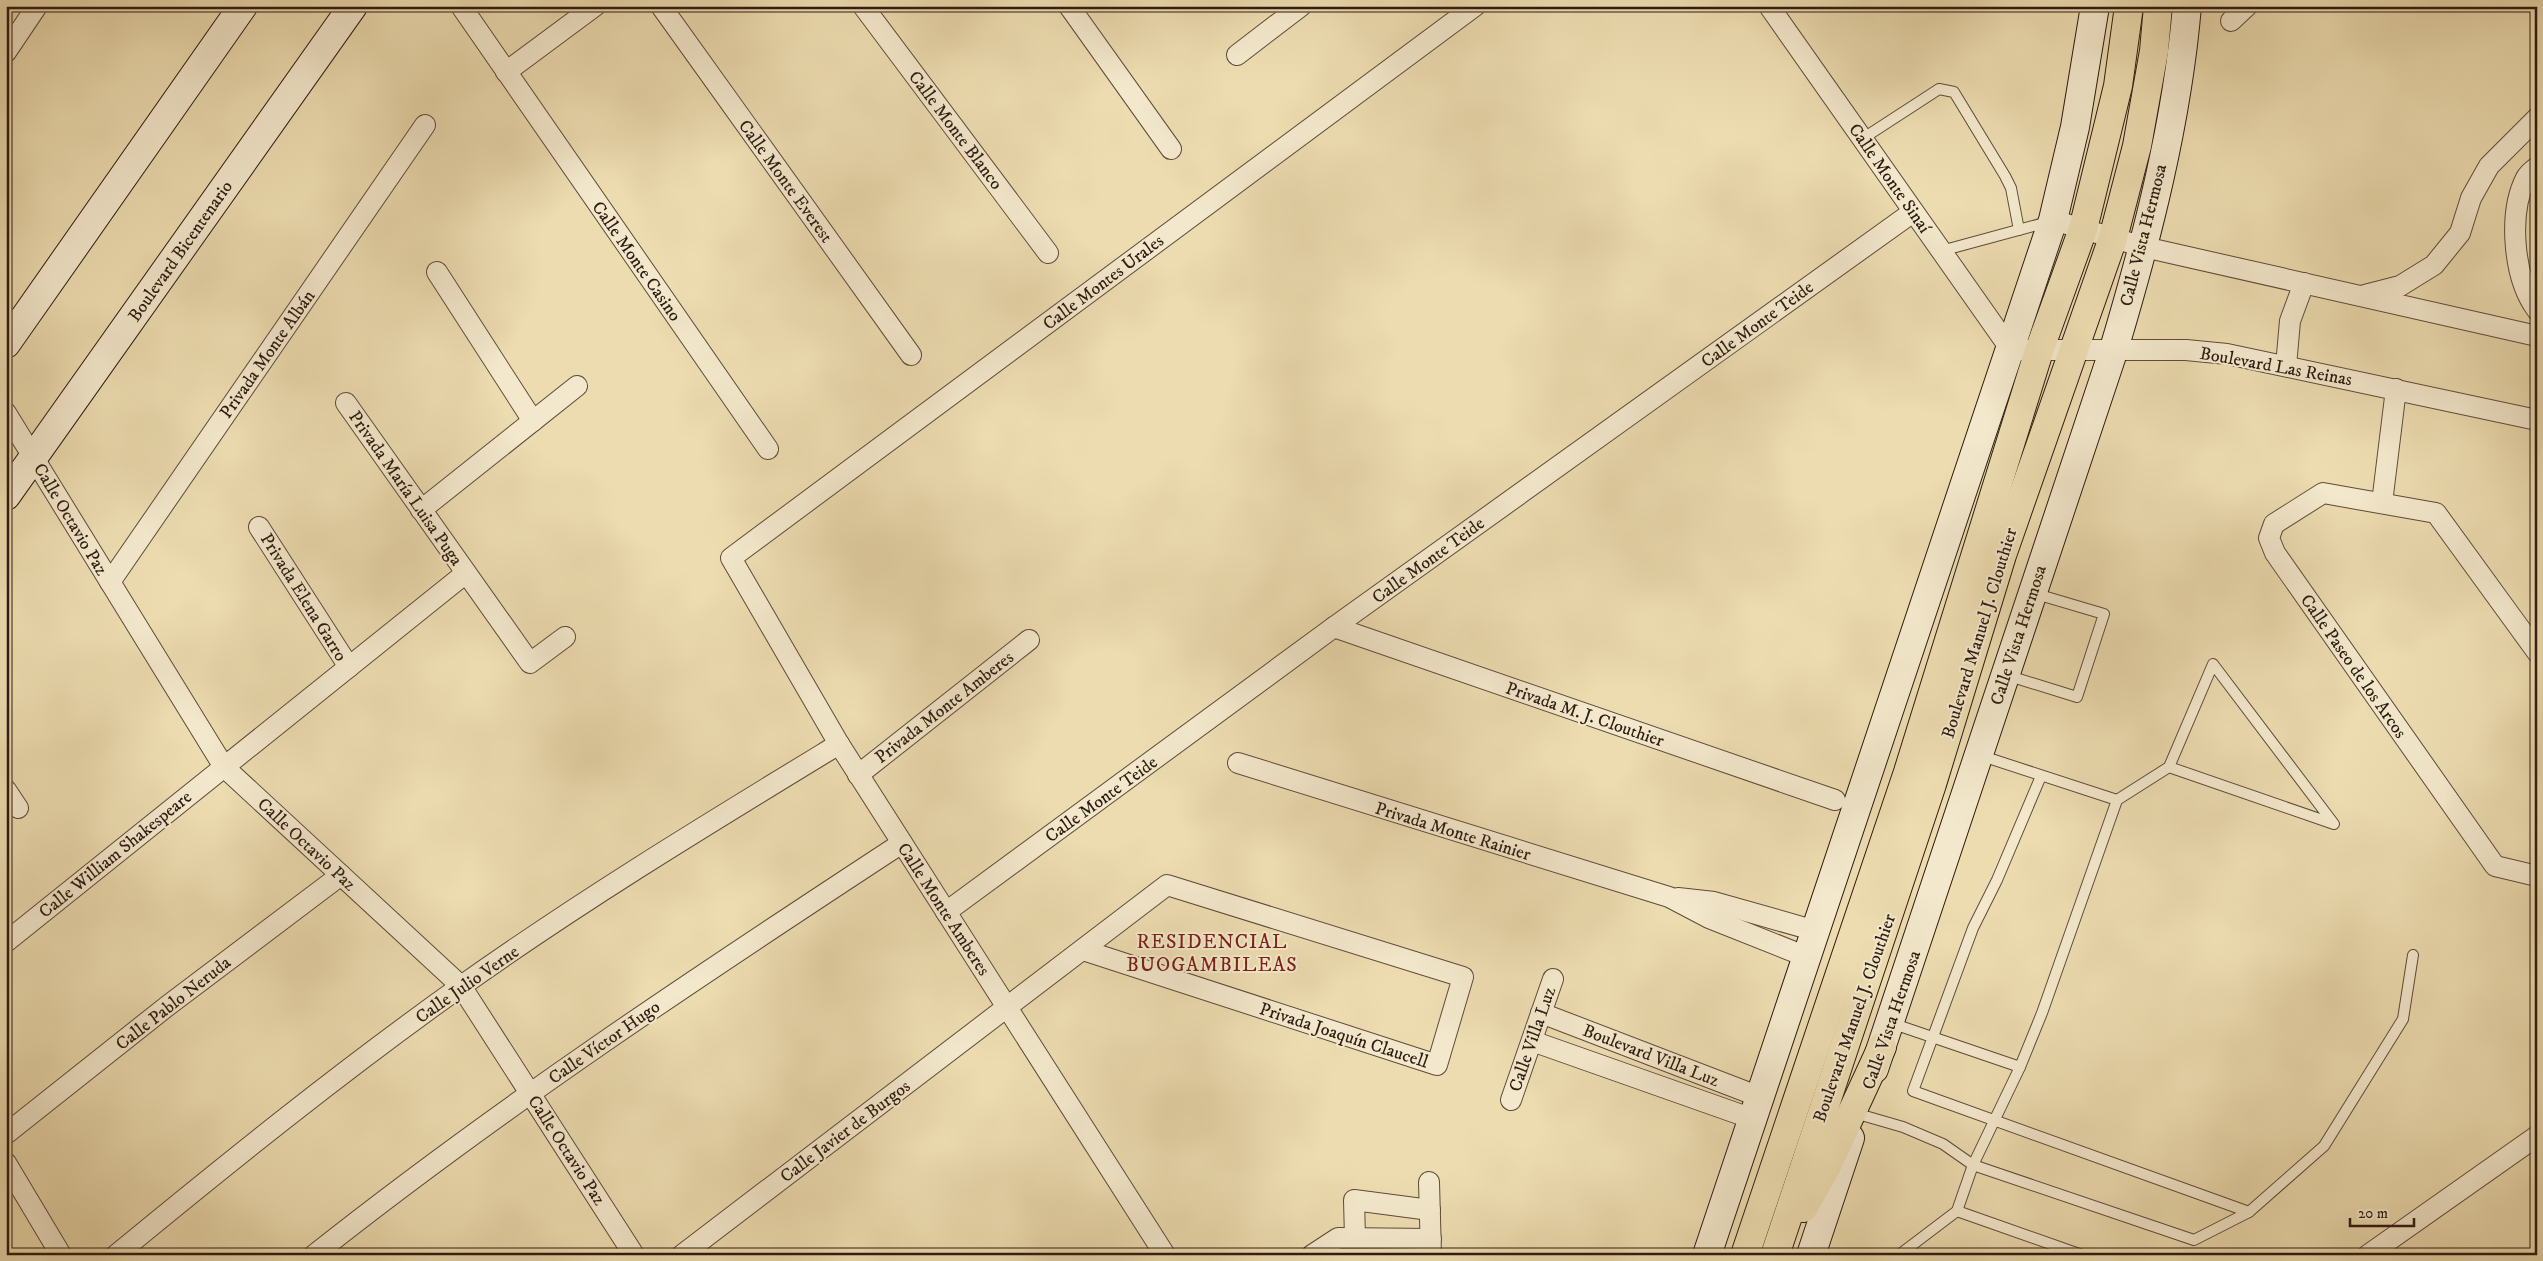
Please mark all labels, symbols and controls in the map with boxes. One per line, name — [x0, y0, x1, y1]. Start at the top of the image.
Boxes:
street label: Calle Monte Blanco — [903, 67, 1007, 195]
street label: Calle Monte Everest — [733, 116, 837, 248]
street label: Calle Monte Sinaí — [1843, 120, 1936, 239]
street label: Calle Vista Hermosa — [2116, 162, 2172, 309]
street label: Boulevard Bicentenario — [124, 176, 238, 326]
street label: Calle Monte Casino — [587, 197, 686, 326]
street label: Calle Montes Urales — [1039, 230, 1168, 335]
street label: Calle Monte Teide — [1697, 277, 1818, 373]
street label: Privada Monte Albán — [215, 286, 321, 423]
street label: Boulevard Las Reinas — [2198, 343, 2354, 391]
street label: Privada María Luisa Puga — [343, 407, 467, 571]
street label: Calle Octavio Paz — [28, 460, 112, 580]
street label: Calle Monte Teide — [1368, 513, 1489, 609]
street label: Boulevard Manuel J. Clouthier — [1937, 525, 2023, 741]
street label: Privada Elena Garro — [255, 530, 351, 666]
street label: Calle Vista Hermosa — [1986, 562, 2052, 708]
street label: Calle Paseo de los Arcos — [2295, 590, 2411, 743]
street label: Privada Monte Amberes — [871, 647, 1018, 769]
street label: Privada M. J. Clouthier — [1503, 677, 1667, 752]
street label: Calle Monte Teide — [1041, 752, 1162, 848]
street label: Calle William Shakespeare — [35, 786, 197, 923]
street label: Calle Octavio Paz — [253, 794, 360, 896]
street label: Privada Monte Rainier — [1372, 798, 1533, 866]
street label: Calle Monte Amberes — [892, 839, 994, 980]
street label: Boulevard Manuel J. Clouthier — [1809, 911, 1901, 1126]
district label: RESIDENCIAL BUOGAMBILEAS — [1126, 930, 1298, 978]
street label: Calle Julio Verne — [412, 941, 524, 1029]
street label: Calle Vista Hermosa — [1858, 948, 1926, 1093]
street label: Calle Pablo Neruda — [112, 952, 236, 1056]
street label: Calle Villa Luz — [1505, 984, 1561, 1095]
street label: Calle Víctor Hugo — [545, 996, 665, 1089]
street label: Privada Joaquín Claucell — [1256, 998, 1431, 1074]
street label: Boulevard Villa Luz — [1579, 1020, 1722, 1092]
street label: Calle Javier de Burgos — [776, 1076, 915, 1188]
street label: Calle Octavio Paz — [522, 1091, 610, 1210]
scale bar — [2350, 1196, 2414, 1228]
text: 20 m — [2358, 1204, 2388, 1223]

